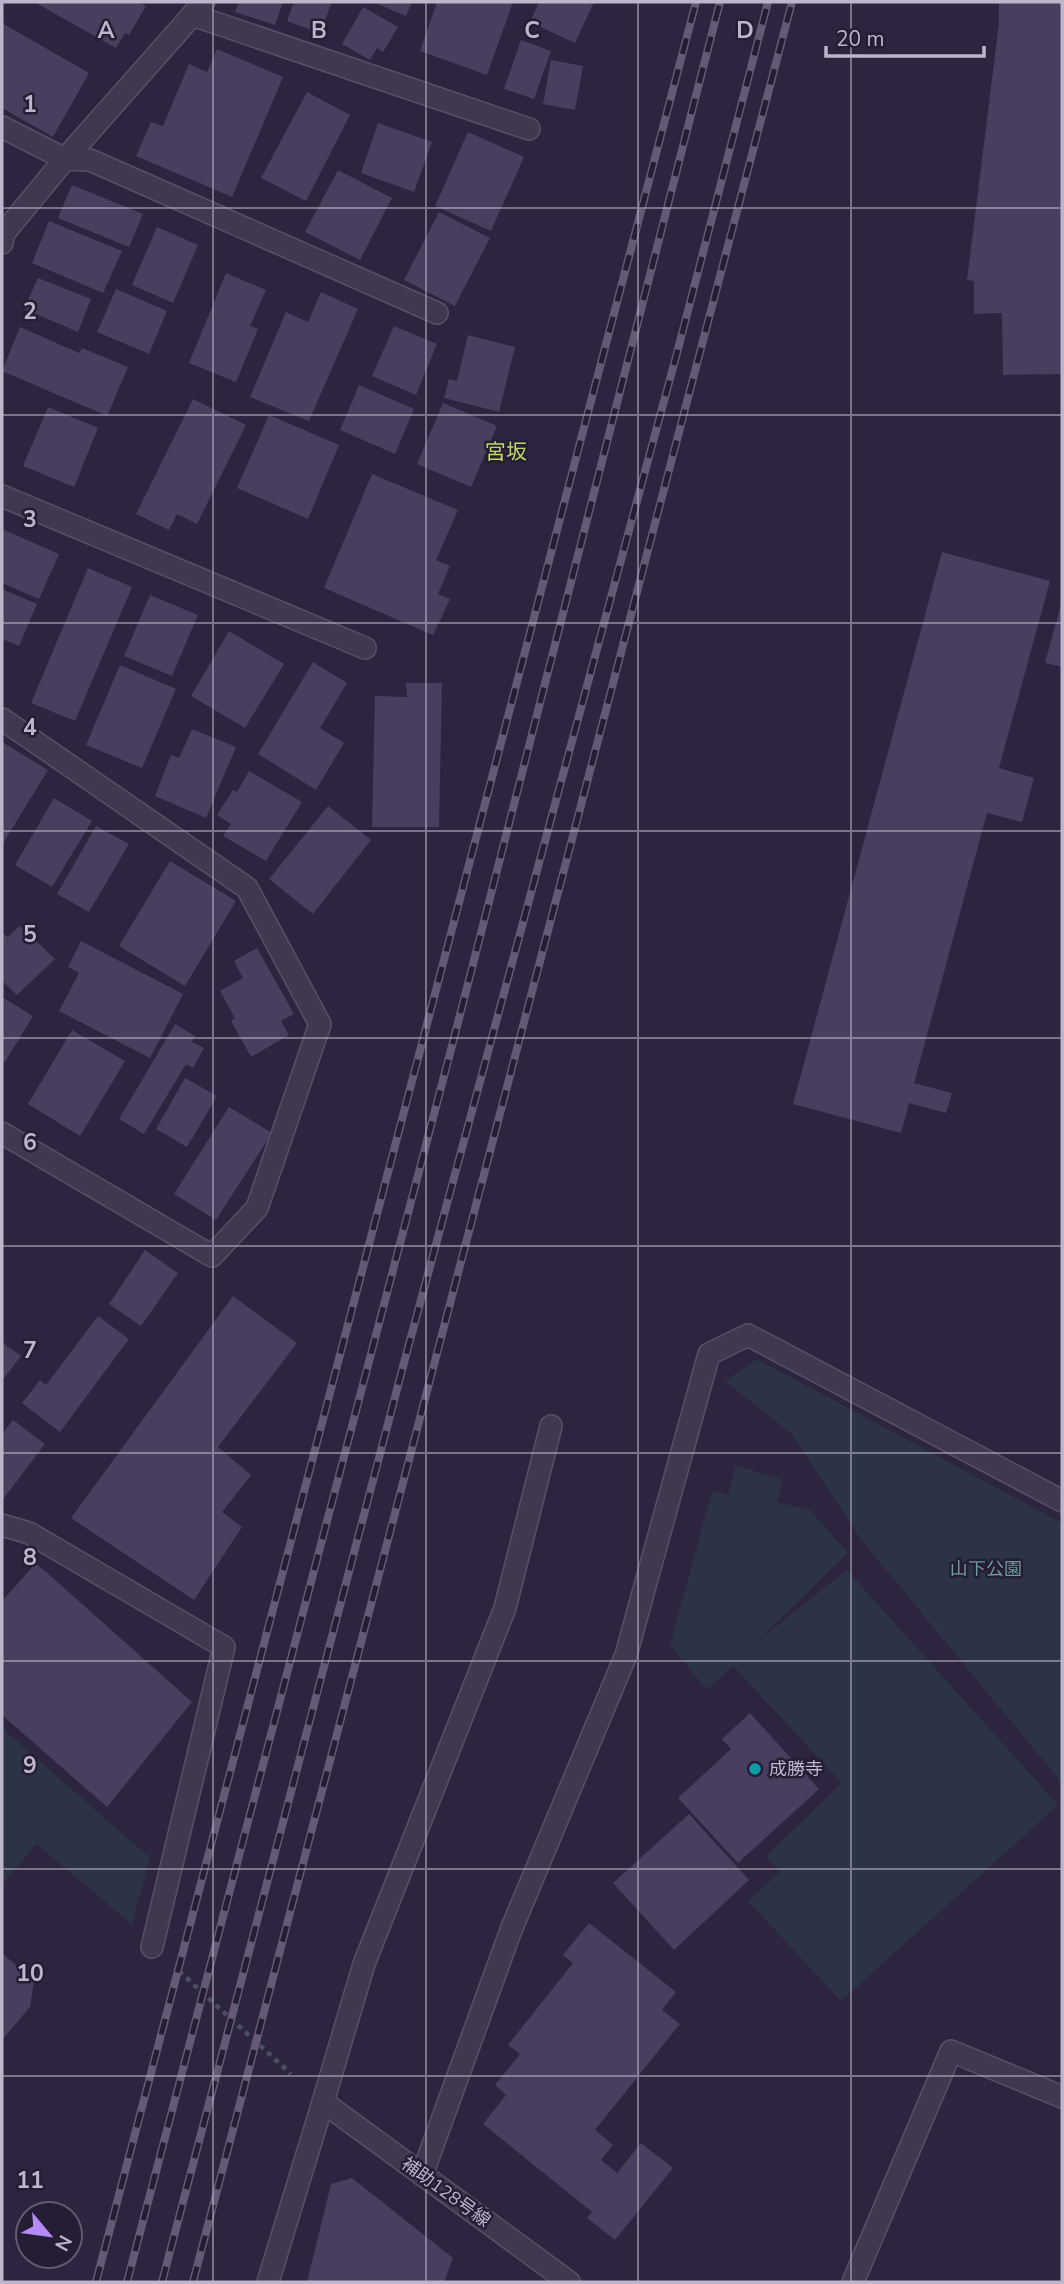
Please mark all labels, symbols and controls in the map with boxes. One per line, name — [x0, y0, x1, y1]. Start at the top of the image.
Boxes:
scale bar — [826, 14, 984, 58]
text: A — [97, 15, 115, 46]
text: B — [311, 15, 327, 46]
text: C — [524, 15, 540, 46]
text: D — [736, 15, 754, 46]
text: 20 m — [836, 25, 885, 53]
text: 1 — [23, 89, 37, 120]
text: 2 — [23, 296, 37, 327]
district label: 宮坂 — [485, 438, 527, 466]
text: 3 — [23, 504, 37, 535]
text: 4 — [23, 712, 37, 743]
text: 5 — [23, 919, 37, 950]
text: 6 — [23, 1127, 37, 1158]
text: 7 — [23, 1335, 37, 1366]
text: 8 — [23, 1542, 37, 1573]
park label: 山下公園 — [950, 1557, 1022, 1581]
text: 9 — [23, 1750, 37, 1781]
place label: 成勝寺 — [769, 1757, 823, 1781]
marker: 成勝寺 — [747, 1761, 763, 1777]
text: 10 — [16, 1958, 44, 1989]
street label: 補助128号線 — [397, 2152, 495, 2232]
text: 11 — [16, 2165, 44, 2196]
north arrow — [14, 2200, 84, 2270]
text: N — [48, 2230, 78, 2255]

